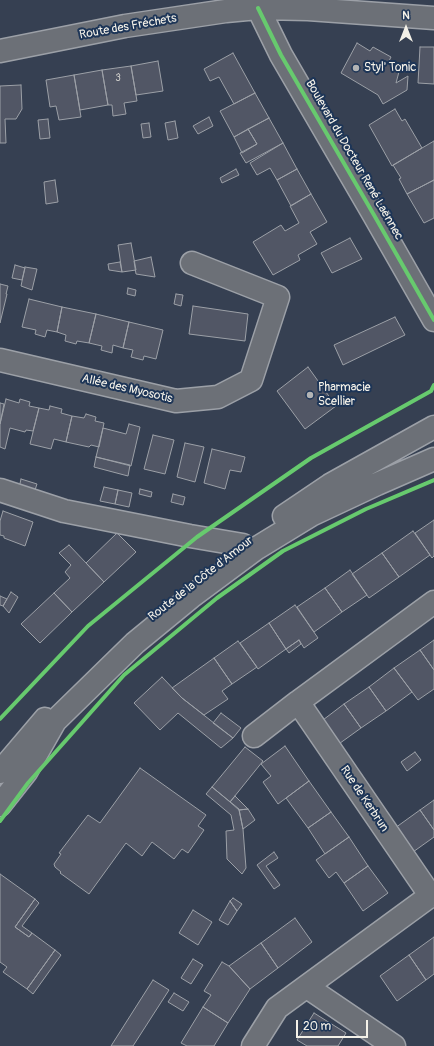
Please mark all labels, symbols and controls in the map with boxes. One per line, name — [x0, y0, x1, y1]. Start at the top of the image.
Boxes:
north arrow — [386, 8, 426, 48]
text: N — [402, 9, 410, 22]
street label: Route des Fréchets — [78, 11, 178, 43]
place label: Styl' Tonic — [364, 61, 416, 75]
marker: Styl' Tonic — [351, 63, 361, 73]
house number: 3 — [115, 72, 121, 84]
street label: Boulevard du Docteur René Laënnec — [302, 77, 406, 243]
street label: Allée des Myosotis — [80, 372, 174, 406]
place label: Pharmacie Scellier — [318, 381, 370, 409]
marker: Pharmacie Scellier — [305, 390, 315, 400]
street label: Route de la Côte d'Amour — [146, 534, 256, 624]
street label: Rue de Kerbrun — [337, 763, 391, 835]
scale bar — [298, 1012, 370, 1038]
text: 20 m — [303, 1019, 331, 1034]

